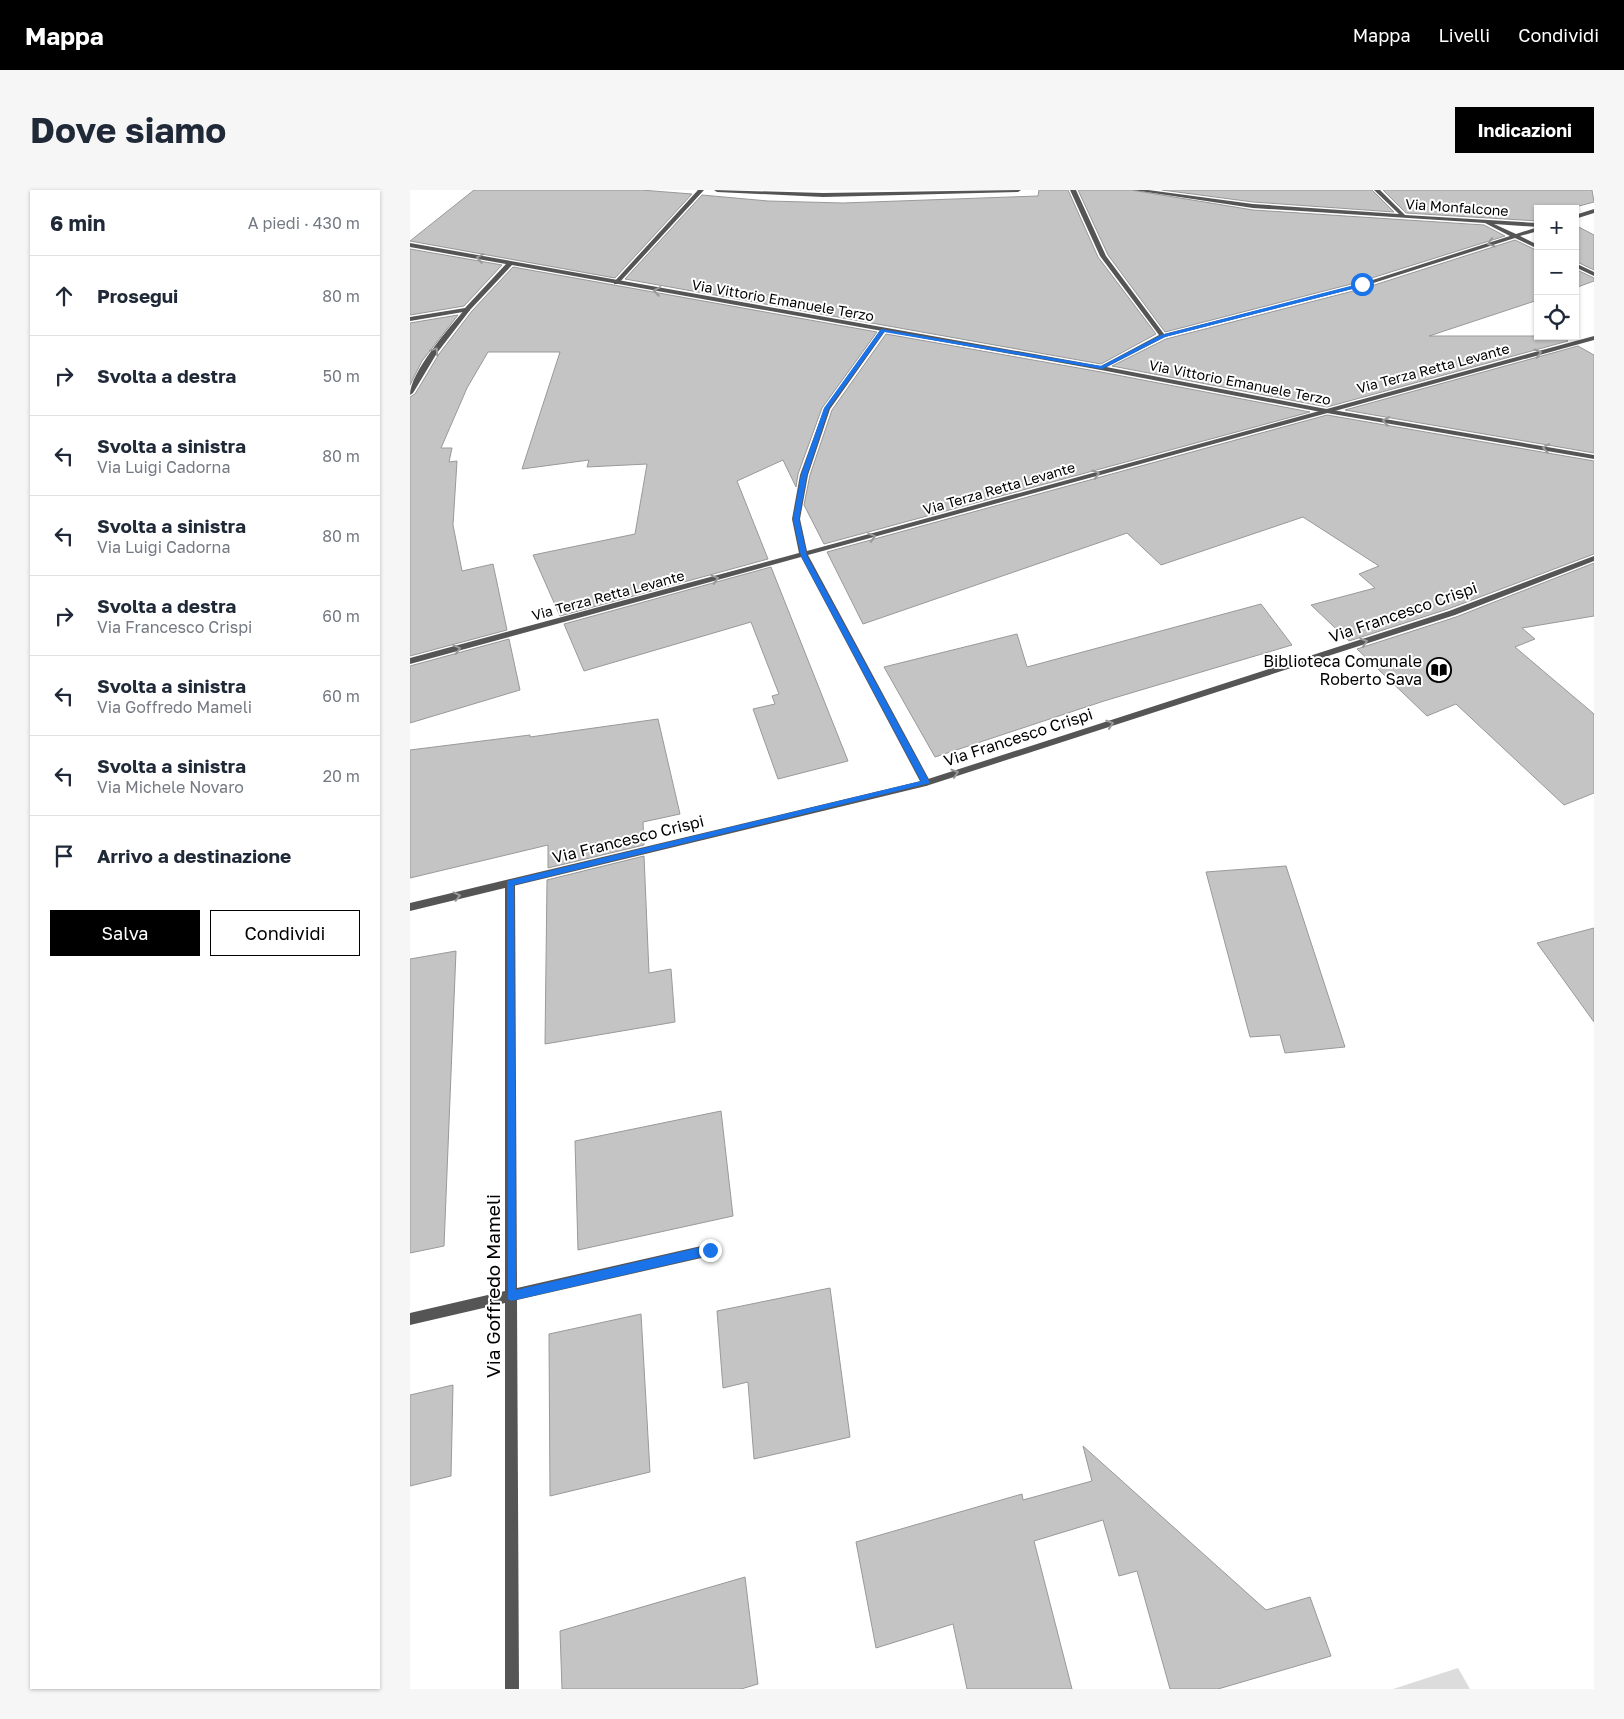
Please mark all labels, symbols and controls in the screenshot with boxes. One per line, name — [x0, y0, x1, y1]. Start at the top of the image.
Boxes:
text: Mappa — [25, 21, 104, 50]
text: Mappa — [1353, 24, 1411, 46]
text: Livelli — [1439, 24, 1490, 46]
text: Condividi — [1518, 24, 1599, 46]
button: Indicazioni — [1455, 107, 1594, 153]
text: Dove siamo — [30, 109, 226, 151]
street label: Via Monfalcone — [1405, 195, 1509, 219]
map controls — [1534, 205, 1579, 340]
button: + — [1534, 205, 1579, 250]
text: 6 min — [50, 210, 105, 236]
text: A piedi · 430 m — [248, 213, 360, 233]
one-way arrow — [1488, 238, 1496, 248]
button: − — [1534, 250, 1579, 295]
one-way arrow — [476, 253, 485, 263]
route start — [1351, 273, 1374, 296]
street label: Via Vittorio Emanuele Terzo — [690, 276, 876, 324]
icon: ahead — [50, 282, 78, 310]
text: Prosegui — [97, 284, 178, 307]
text: 80 m — [322, 286, 360, 306]
one-way arrow — [653, 286, 662, 296]
button: locate — [1534, 295, 1579, 340]
street label: Via Terza Retta Levante — [1355, 339, 1511, 397]
one-way arrow — [429, 348, 438, 357]
one-way arrow — [1533, 348, 1542, 359]
street label: Via Vittorio Emanuele Terzo — [1148, 356, 1332, 408]
icon: right — [50, 362, 78, 390]
text: Svolta a destra — [97, 364, 236, 387]
text: 50 m — [323, 366, 360, 386]
one-way arrow — [1381, 417, 1390, 427]
text: Svolta a sinistra — [97, 434, 246, 457]
icon: left — [50, 442, 78, 470]
one-way arrow — [1542, 444, 1550, 454]
text: 80 m — [322, 446, 360, 466]
text: Via Luigi Cadorna — [97, 457, 230, 477]
street label: Via Terza Retta Levante — [921, 458, 1077, 518]
one-way arrow — [1091, 469, 1100, 479]
text: Svolta a sinistra — [97, 514, 246, 537]
icon: left — [50, 522, 78, 550]
text: 80 m — [322, 526, 360, 546]
one-way arrow — [868, 532, 876, 542]
text: Via Luigi Cadorna — [97, 537, 230, 557]
street label: Via Terza Retta Levante — [530, 566, 686, 624]
one-way arrow — [711, 575, 719, 585]
street label: Via Francesco Crispi — [1326, 577, 1480, 647]
text: Svolta a destra — [97, 594, 236, 617]
icon: right — [50, 602, 78, 630]
text: 60 m — [322, 606, 360, 626]
text: Via Francesco Crispi — [97, 617, 252, 637]
one-way arrow — [1360, 637, 1368, 647]
one-way arrow — [453, 644, 461, 654]
place label: Biblioteca Comunale Roberto Sava — [1263, 651, 1422, 689]
library icon: Biblioteca Comunale Roberto Sava — [1426, 657, 1452, 683]
text: Svolta a sinistra — [97, 674, 246, 697]
icon: left — [50, 682, 78, 710]
text: 60 m — [322, 686, 360, 706]
text: Via Goffredo Mameli — [97, 697, 252, 717]
street label: Via Francesco Crispi — [941, 703, 1095, 771]
one-way arrow — [1105, 719, 1113, 729]
text: Svolta a sinistra — [97, 754, 246, 777]
icon: left — [50, 762, 78, 790]
text: 20 m — [323, 766, 360, 786]
one-way arrow — [950, 769, 959, 779]
text: Via Michele Novaro — [97, 777, 244, 797]
street label: Via Francesco Crispi — [550, 811, 706, 867]
icon: arrive — [50, 842, 78, 870]
text: Arrivo a destinazione — [97, 844, 291, 867]
one-way arrow — [453, 891, 462, 902]
button: Salva — [50, 910, 200, 956]
button: Condividi — [210, 910, 360, 956]
street label: Via Goffredo Mameli — [481, 1194, 504, 1378]
route end — [699, 1239, 722, 1262]

